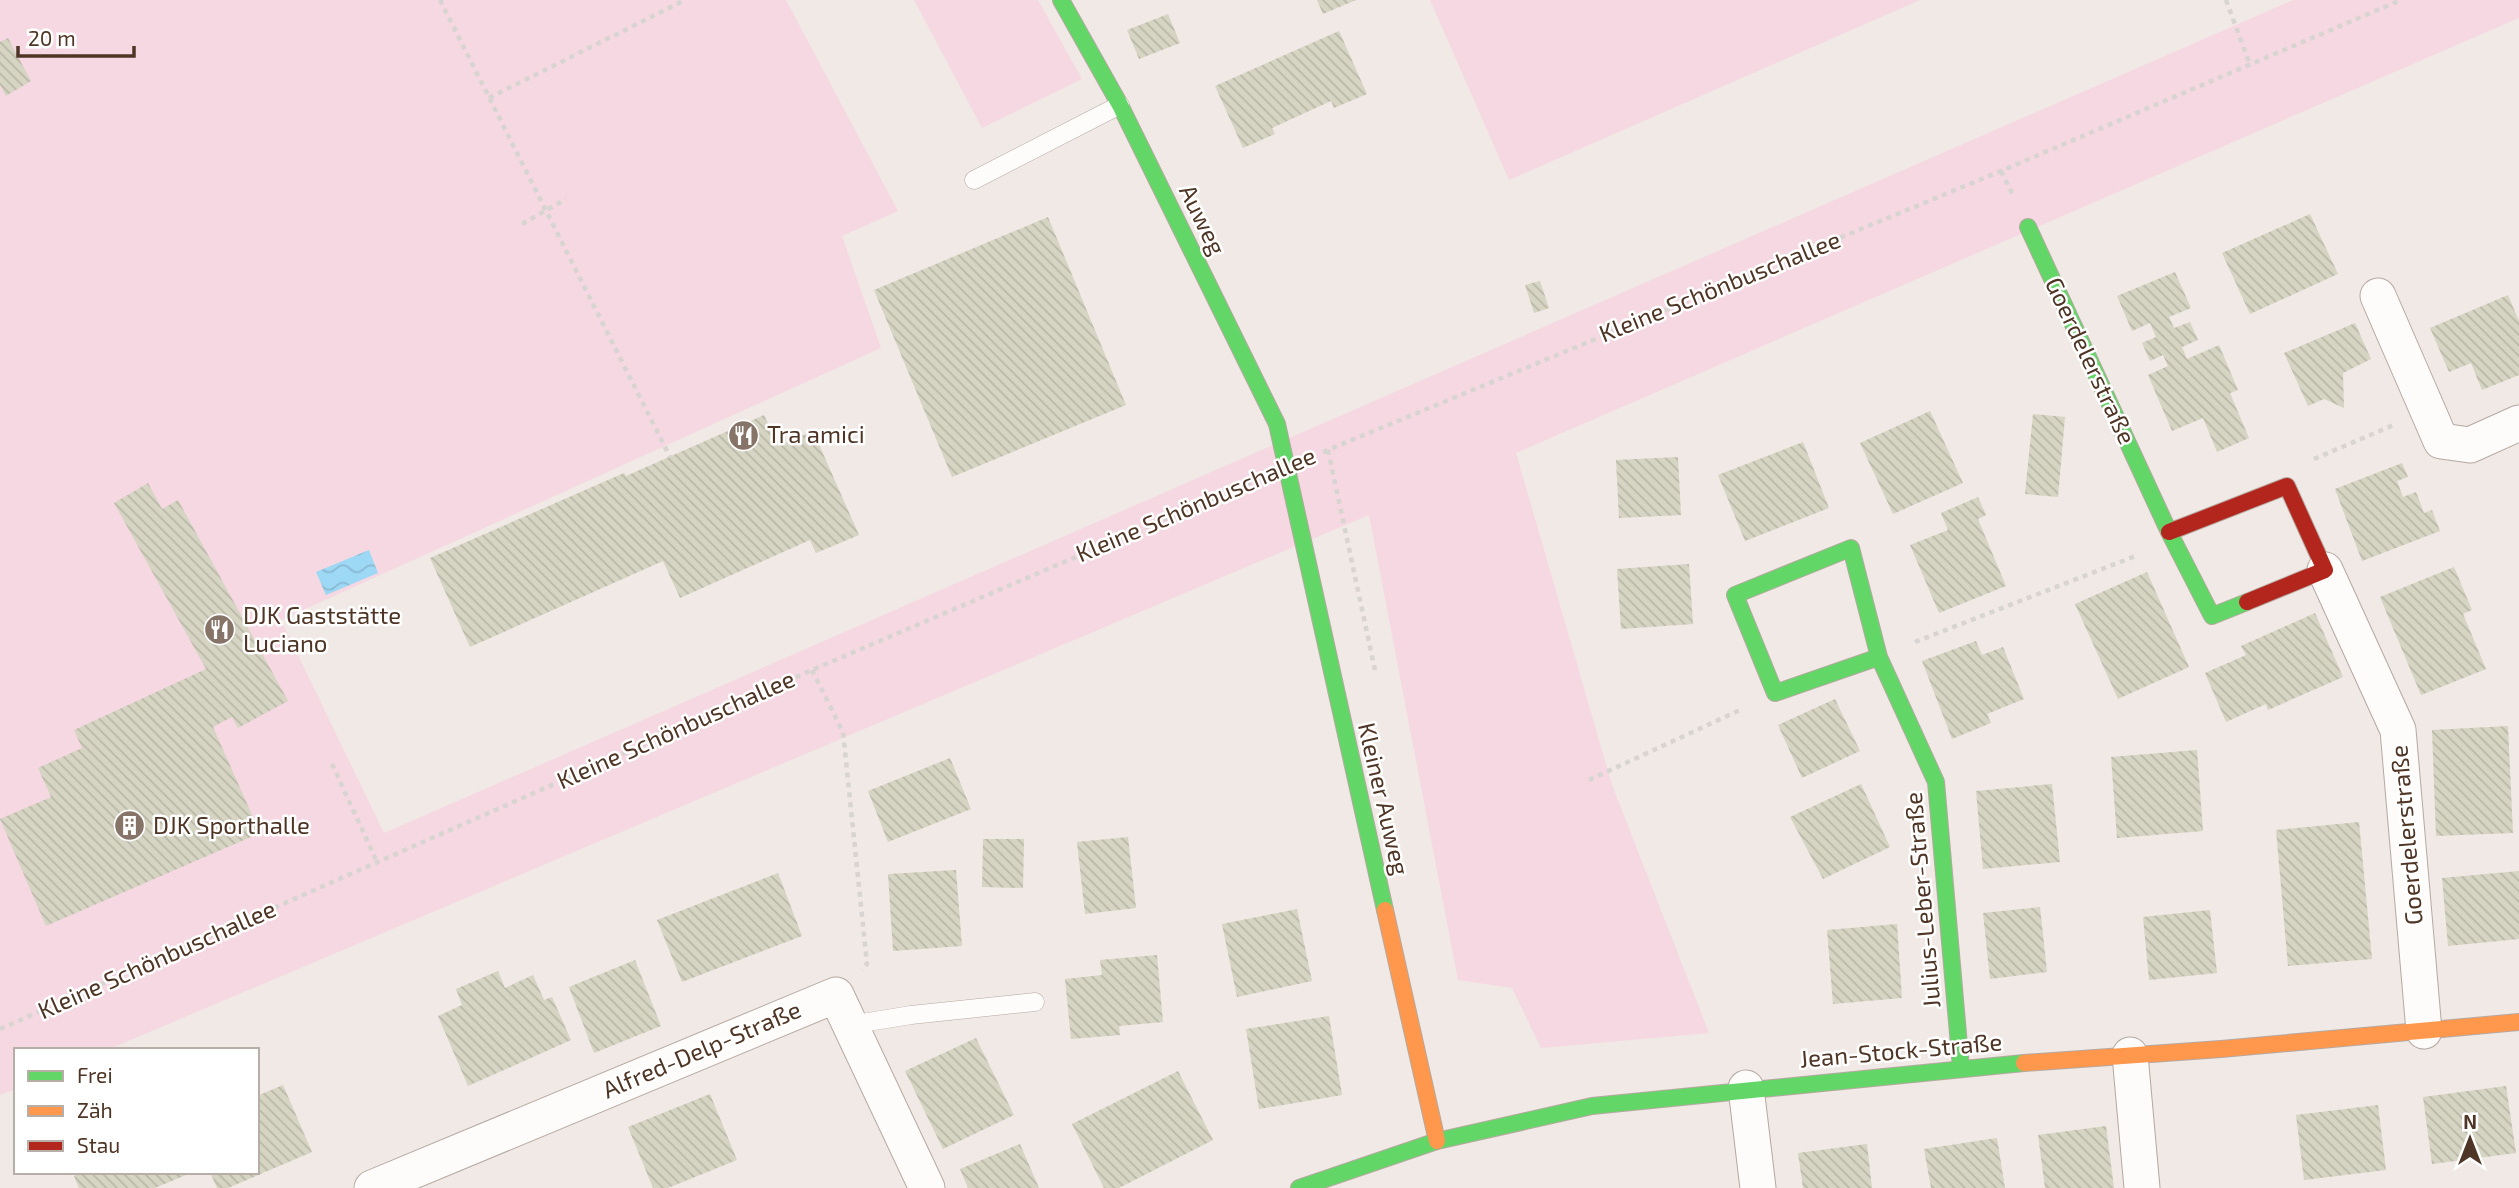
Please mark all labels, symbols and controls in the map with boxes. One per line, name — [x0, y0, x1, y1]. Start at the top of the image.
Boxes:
scale bar — [18, 14, 133, 58]
text: 20 m — [28, 25, 76, 50]
street label: Auweg — [1174, 179, 1233, 259]
street label: Kleine Schönbuschallee — [1595, 224, 1844, 347]
street label: Goerdelerstraße — [2040, 272, 2143, 448]
restaurant icon: Tra amici — [727, 418, 761, 452]
place label: Tra amici — [767, 419, 865, 448]
street label: Kleine Schönbuschallee — [1071, 440, 1320, 567]
place label: DJK Gaststätte Luciano — [243, 600, 401, 657]
restaurant icon: DJK Gaststätte Luciano — [203, 613, 237, 647]
street label: Kleine Schönbuschallee — [552, 663, 799, 794]
street label: Kleiner Auweg — [1353, 720, 1416, 878]
street label: Goerdelerstraße — [2383, 744, 2428, 926]
street label: Julius-Leber-Straße — [1898, 791, 1945, 1009]
building icon: DJK Sporthalle — [113, 809, 147, 843]
place label: DJK Sporthalle — [153, 810, 310, 839]
street label: Kleine Schönbuschallee — [33, 893, 280, 1024]
street label: Alfred-Delp-Straße — [598, 994, 805, 1103]
street label: Jean-Stock-Straße — [1799, 1026, 2003, 1073]
legend — [14, 1048, 259, 1174]
text: Frei — [77, 1062, 113, 1087]
text: Zäh — [77, 1097, 113, 1122]
north arrow — [2435, 1104, 2505, 1174]
text: N — [2463, 1110, 2477, 1133]
text: Stau — [77, 1132, 120, 1157]

